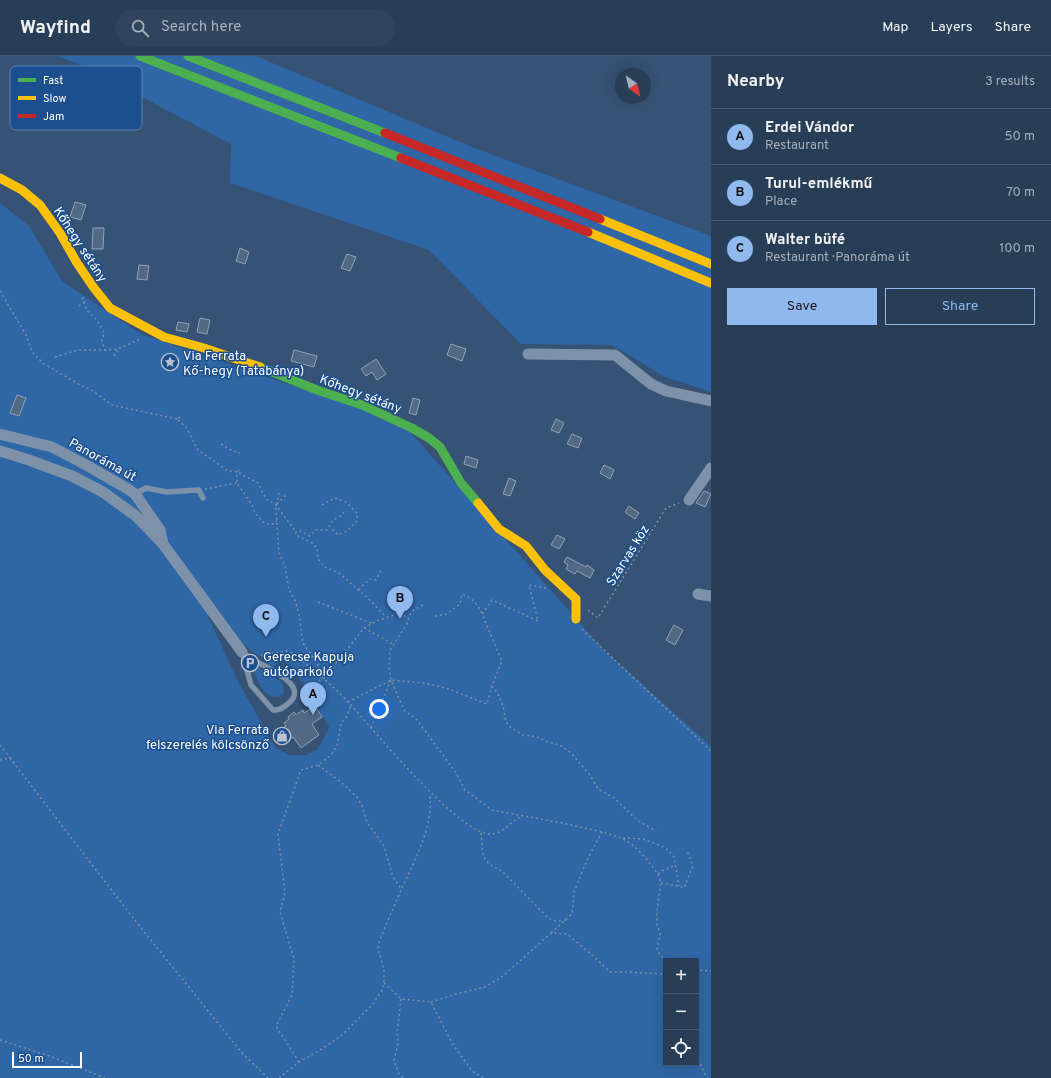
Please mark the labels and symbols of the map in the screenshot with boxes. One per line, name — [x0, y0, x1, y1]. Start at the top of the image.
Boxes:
legend — [10, 66, 142, 130]
north arrow — [615, 68, 651, 104]
text: Fast — [43, 74, 63, 88]
text: Slow — [43, 92, 66, 106]
text: Jam — [43, 110, 64, 124]
street label: Kőhegy sétány — [49, 204, 110, 286]
place label: Via Ferrata Kő-hegy (Tatabánya) — [183, 349, 304, 380]
place icon: Via Ferrata Kő-hegy (Tatabánya) — [160, 352, 180, 372]
street label: Kőhegy sétány — [317, 372, 404, 418]
street label: Panoráma út — [65, 436, 139, 486]
street label: Szarvas köz — [604, 523, 654, 590]
pin: B — [387, 586, 413, 619]
pin: C — [253, 604, 279, 637]
place label: Gerecse Kapuja autóparkoló — [263, 650, 354, 681]
parking icon: Gerecse Kapuja autóparkoló — [240, 653, 260, 673]
pin: A — [300, 682, 326, 715]
your location — [369, 699, 389, 719]
place label: Via Ferrata felszerelés kölcsönző — [146, 723, 270, 754]
shop icon: Via Ferrata felszerelés kölcsönző — [272, 726, 292, 746]
scale bar — [12, 1050, 82, 1069]

